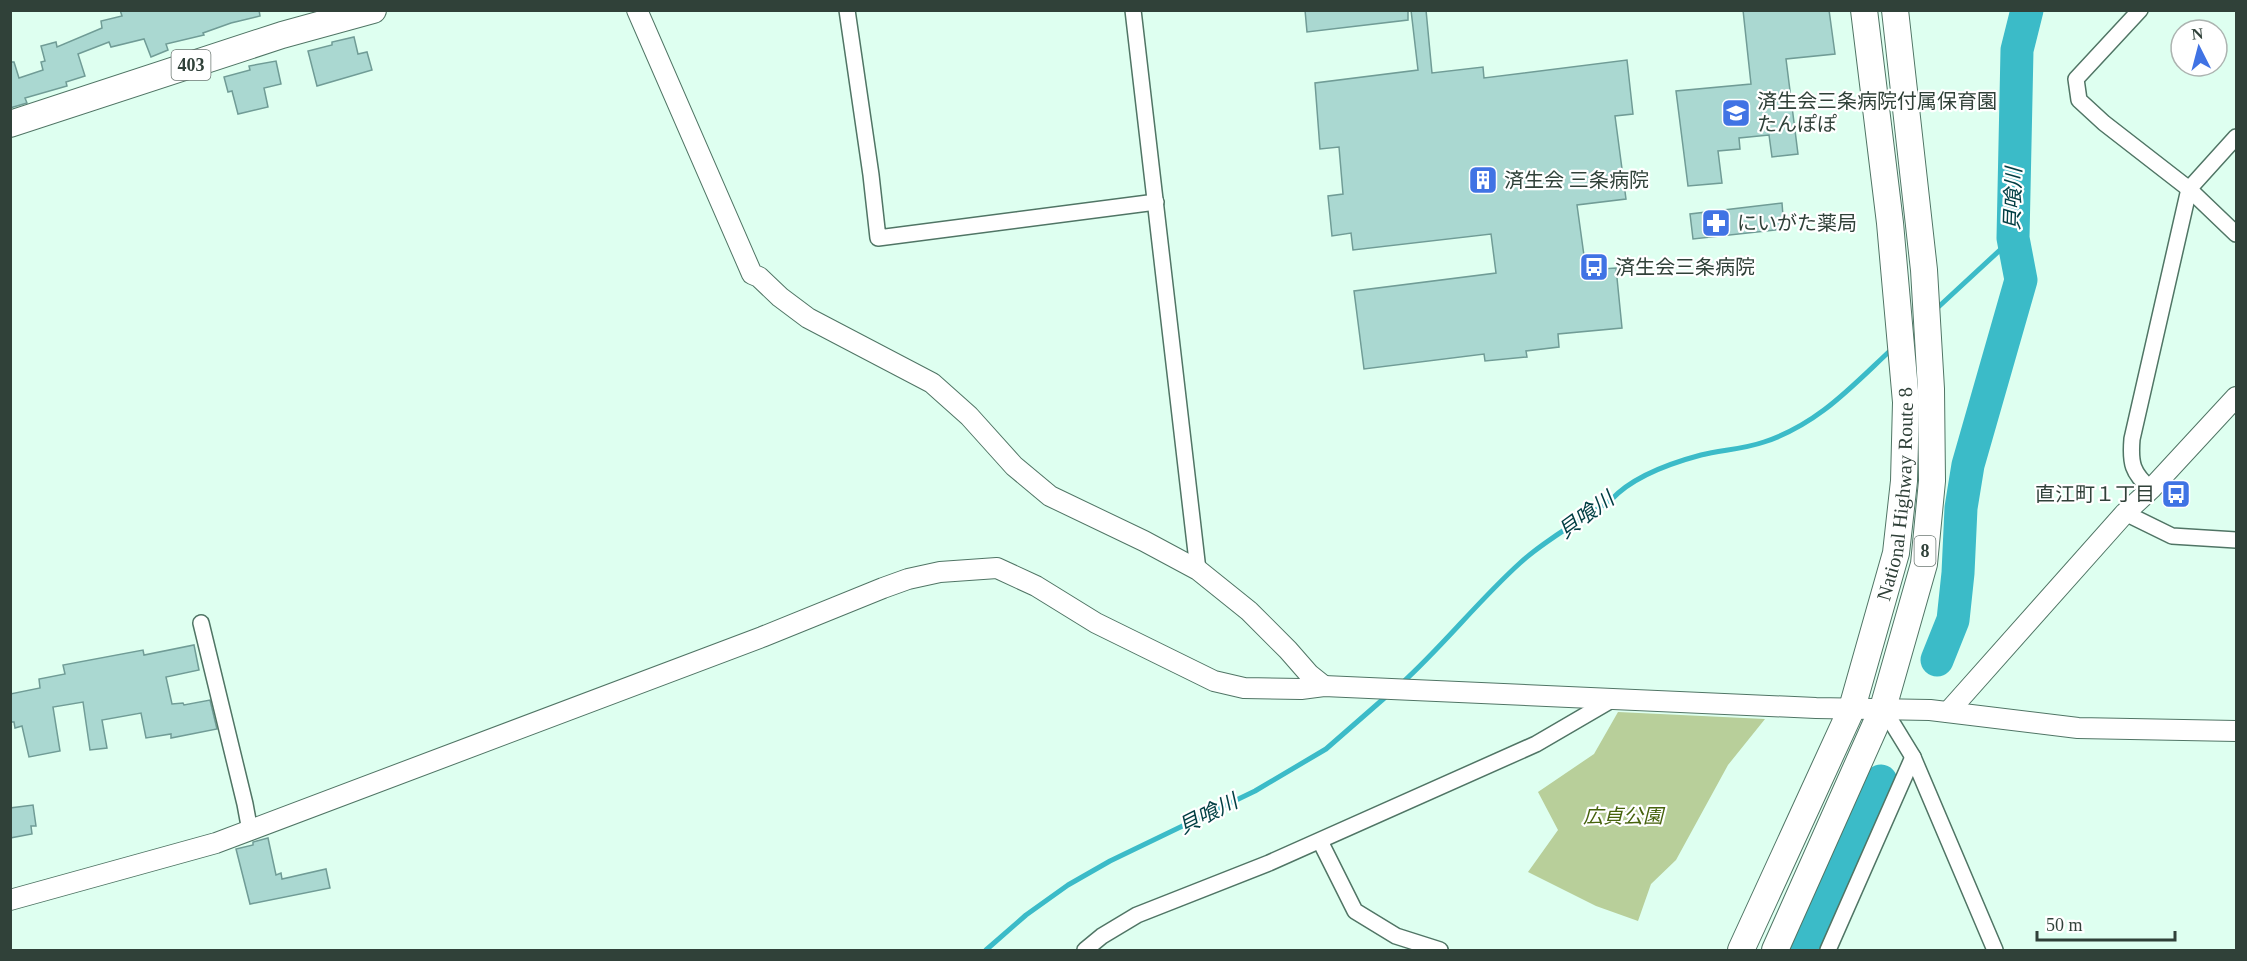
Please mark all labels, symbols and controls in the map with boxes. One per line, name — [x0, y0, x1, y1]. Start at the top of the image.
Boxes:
north arrow — [2169, 18, 2229, 78]
text: N — [2191, 24, 2205, 43]
road number: 403 — [172, 50, 210, 80]
place label: 済生会三条病院付属保育園 たんぽぽ — [1757, 90, 1997, 135]
school or university icon: 済生会三条病院付属保育園 たんぽぽ — [1720, 97, 1752, 129]
building icon: 済生会 三条病院 — [1467, 164, 1499, 196]
water label: 貝喰川 — [2000, 165, 2026, 231]
place label: 済生会 三条病院 — [1504, 169, 1649, 191]
pharmacy icon: にいがた薬局 — [1700, 207, 1732, 239]
place label: にいがた薬局 — [1737, 212, 1857, 234]
bus stop icon: 済生会三条病院 — [1578, 251, 1610, 283]
place label: 済生会三条病院 — [1615, 256, 1755, 278]
street label: National Highway Route 8 — [1872, 386, 1917, 603]
bus stop icon: 直江町１丁目 — [2160, 478, 2192, 510]
place label: 直江町１丁目 — [2035, 483, 2155, 505]
water label: 貝喰川 — [1553, 486, 1620, 543]
road number: 8 — [1914, 536, 1936, 566]
water label: 貝喰川 — [1174, 788, 1243, 839]
park label: 広貞公園 — [1583, 805, 1666, 827]
scale bar — [2037, 904, 2175, 942]
text: 50 m — [2046, 915, 2083, 935]

